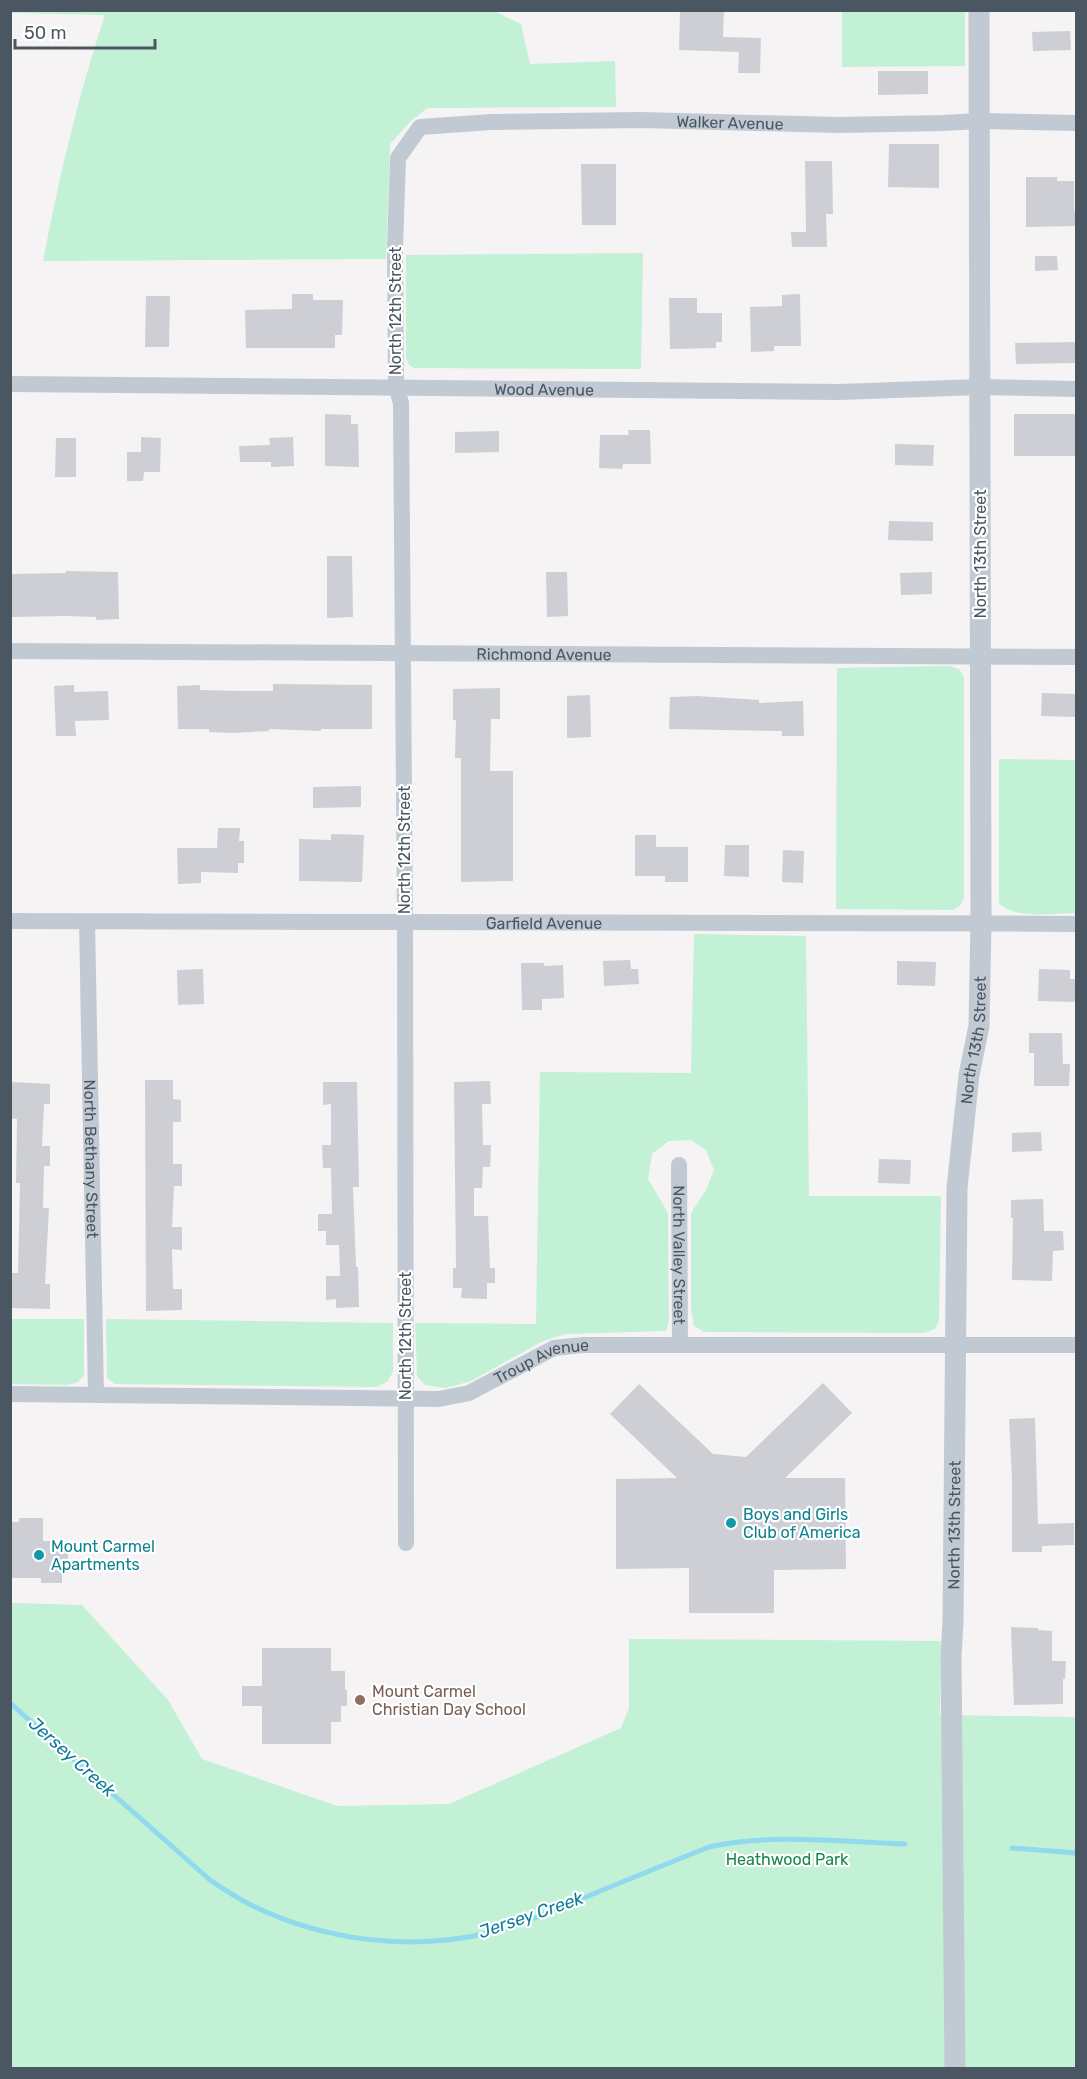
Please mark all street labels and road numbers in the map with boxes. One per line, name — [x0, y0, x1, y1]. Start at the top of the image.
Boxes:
street label: Walker Avenue — [676, 111, 784, 133]
street label: North 12th Street — [386, 247, 405, 375]
street label: Wood Avenue — [494, 379, 594, 399]
street label: North 13th Street — [971, 490, 990, 618]
street label: Richmond Avenue — [476, 644, 612, 664]
street label: North 12th Street — [395, 786, 414, 914]
street label: Garfield Avenue — [486, 913, 602, 932]
street label: North 13th Street — [956, 976, 989, 1105]
street label: North Bethany Street — [80, 1079, 103, 1239]
street label: North Valley Street — [670, 1185, 689, 1325]
street label: North 12th Street — [396, 1272, 415, 1400]
street label: Troup Avenue — [491, 1336, 589, 1388]
street label: North 13th Street — [944, 1460, 964, 1590]

